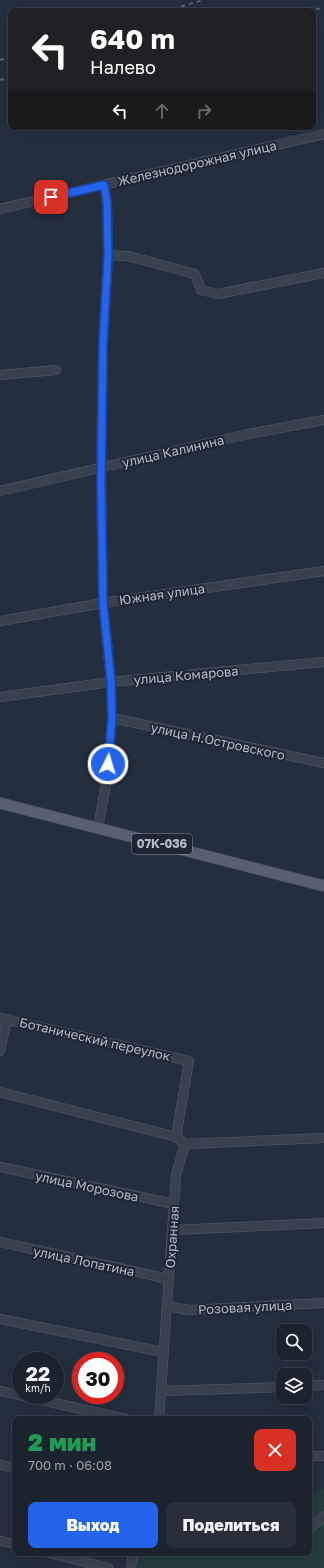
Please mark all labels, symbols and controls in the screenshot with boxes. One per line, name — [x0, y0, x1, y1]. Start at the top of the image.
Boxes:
text: 640 m — [90, 22, 175, 55]
icon: left — [24, 24, 76, 76]
text: Налево — [90, 56, 156, 78]
icon: left — [109, 100, 131, 122]
icon: ahead — [151, 100, 173, 122]
icon: right — [193, 100, 215, 122]
street label: Железнодорожная улица — [116, 137, 278, 189]
pin — [34, 180, 68, 214]
icon: arrive — [40, 186, 62, 208]
street label: улица Калинина — [120, 431, 226, 471]
street label: Южная улица — [118, 580, 206, 608]
street label: улица Комарова — [133, 662, 239, 688]
street label: улица Н.Островского — [149, 719, 287, 763]
position arrow — [87, 743, 129, 785]
road number: 07К-036 — [132, 834, 192, 854]
street label: Ботанический переулок — [18, 1014, 173, 1064]
street label: улица Морозова — [34, 1167, 140, 1205]
street label: Охранная — [162, 1205, 182, 1269]
street label: улица Лопатина — [32, 1242, 136, 1280]
street label: Розовая улица — [198, 1297, 292, 1317]
map controls — [276, 1324, 312, 1404]
button: search — [276, 1324, 312, 1360]
speed limit sign: 30 — [72, 1352, 124, 1404]
text: 22 — [26, 1361, 50, 1385]
button: layers — [276, 1368, 312, 1404]
text: km/h — [25, 1382, 51, 1394]
text: 2 мин — [28, 1427, 96, 1456]
button: close — [254, 1429, 296, 1471]
text: 700 m · 06:08 — [28, 1457, 112, 1473]
button: Выход — [28, 1502, 158, 1548]
button: Поделиться — [166, 1502, 296, 1548]

